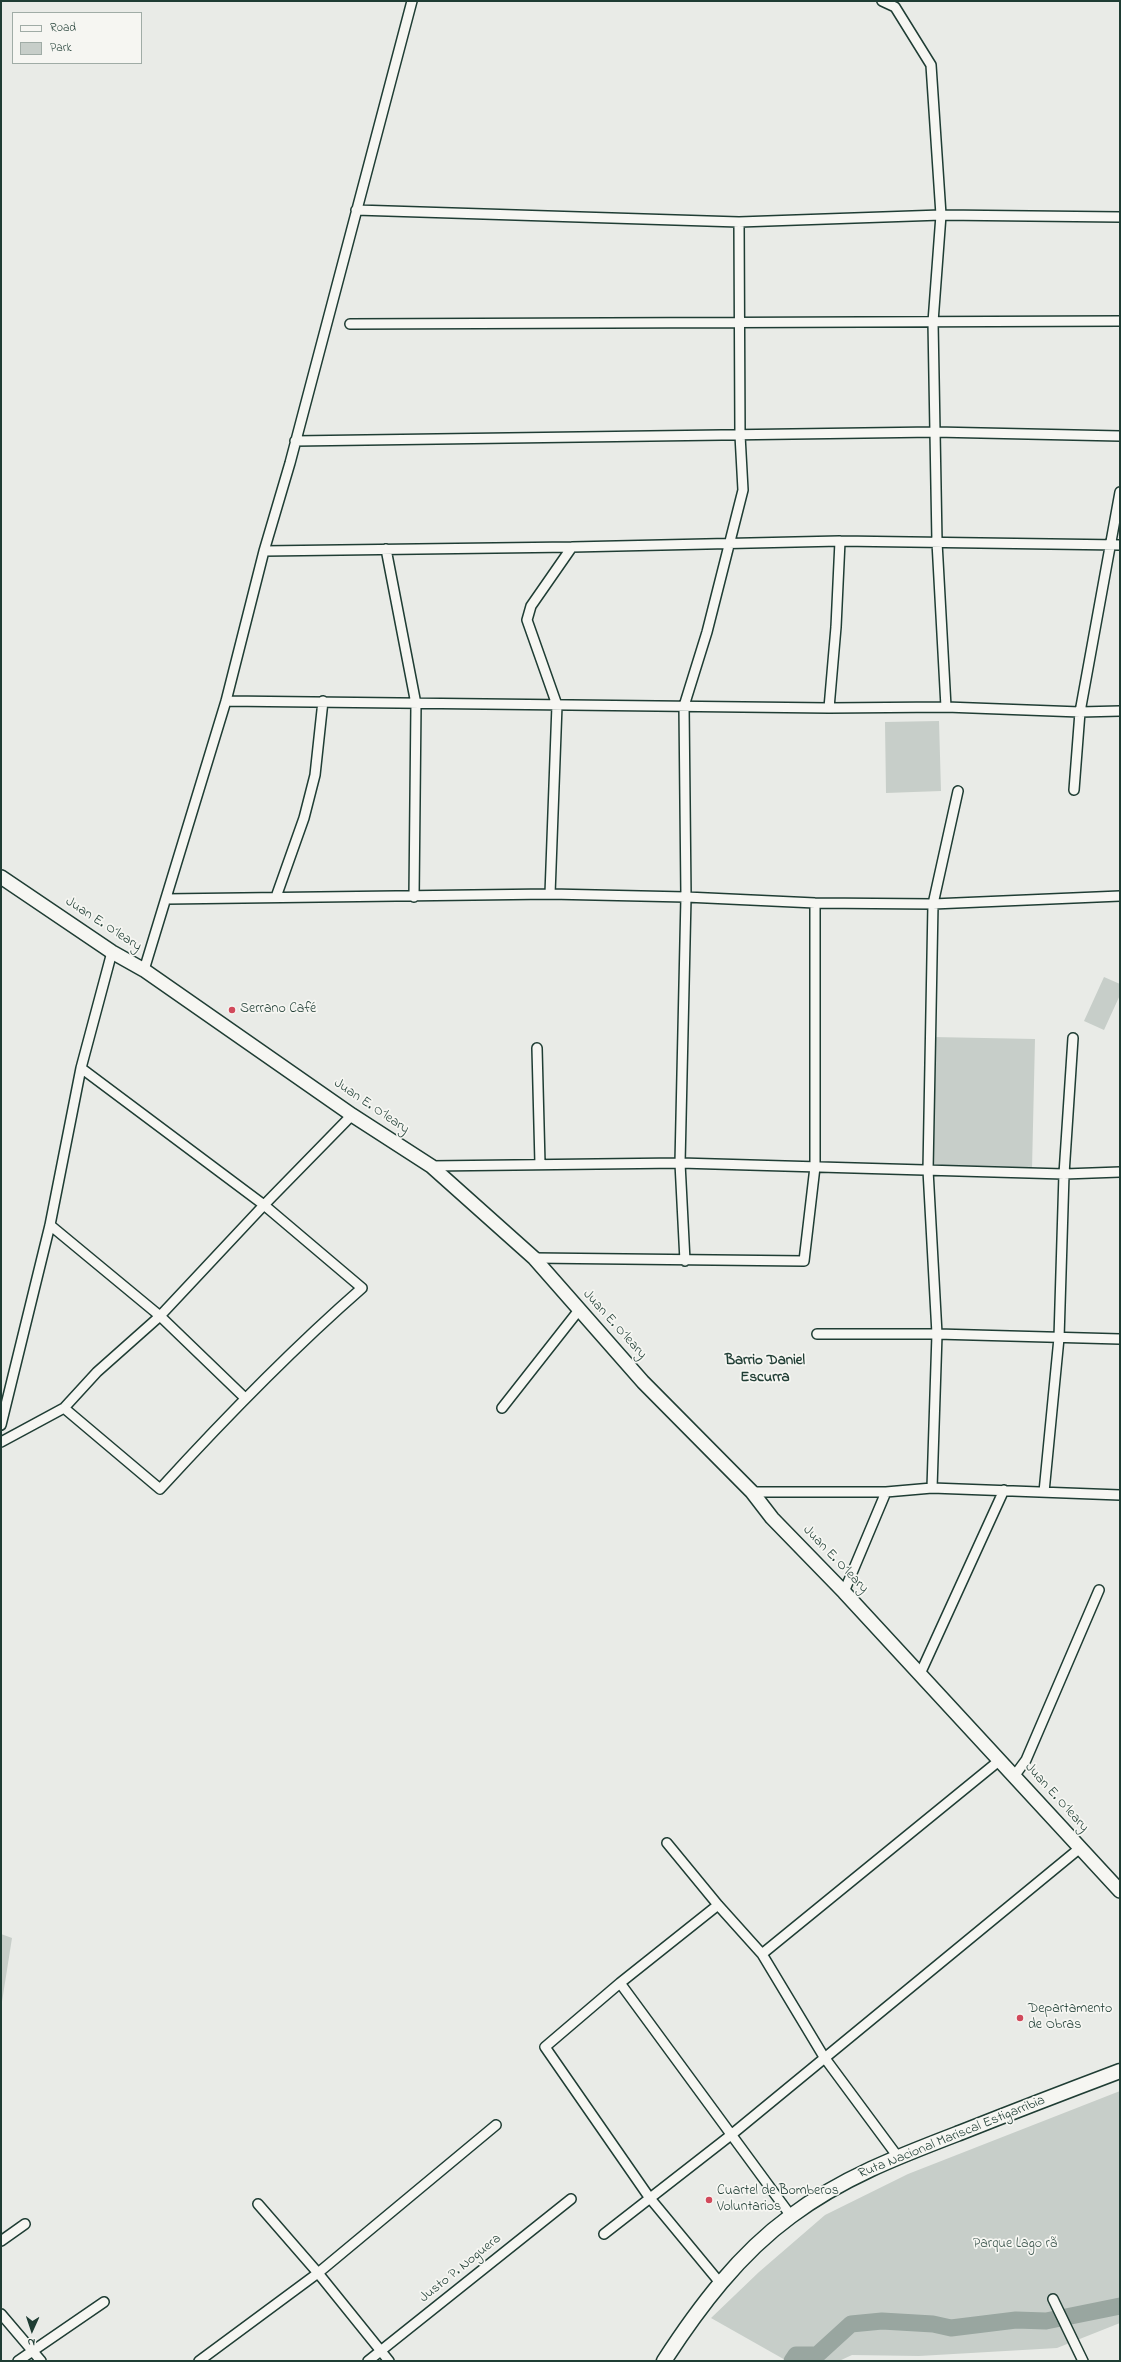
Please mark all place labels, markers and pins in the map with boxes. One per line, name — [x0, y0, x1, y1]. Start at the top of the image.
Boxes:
place label: Serrano Café — [240, 1002, 316, 1018]
marker: Serrano Café — [227, 1005, 237, 1015]
place label: Departamento de Obras — [1028, 2002, 1112, 2034]
marker: Departamento de Obras — [1015, 2013, 1025, 2023]
place label: Cuartel de Bomberos Voluntarios — [717, 2184, 839, 2216]
marker: Cuartel de Bomberos Voluntarios — [704, 2195, 714, 2205]

